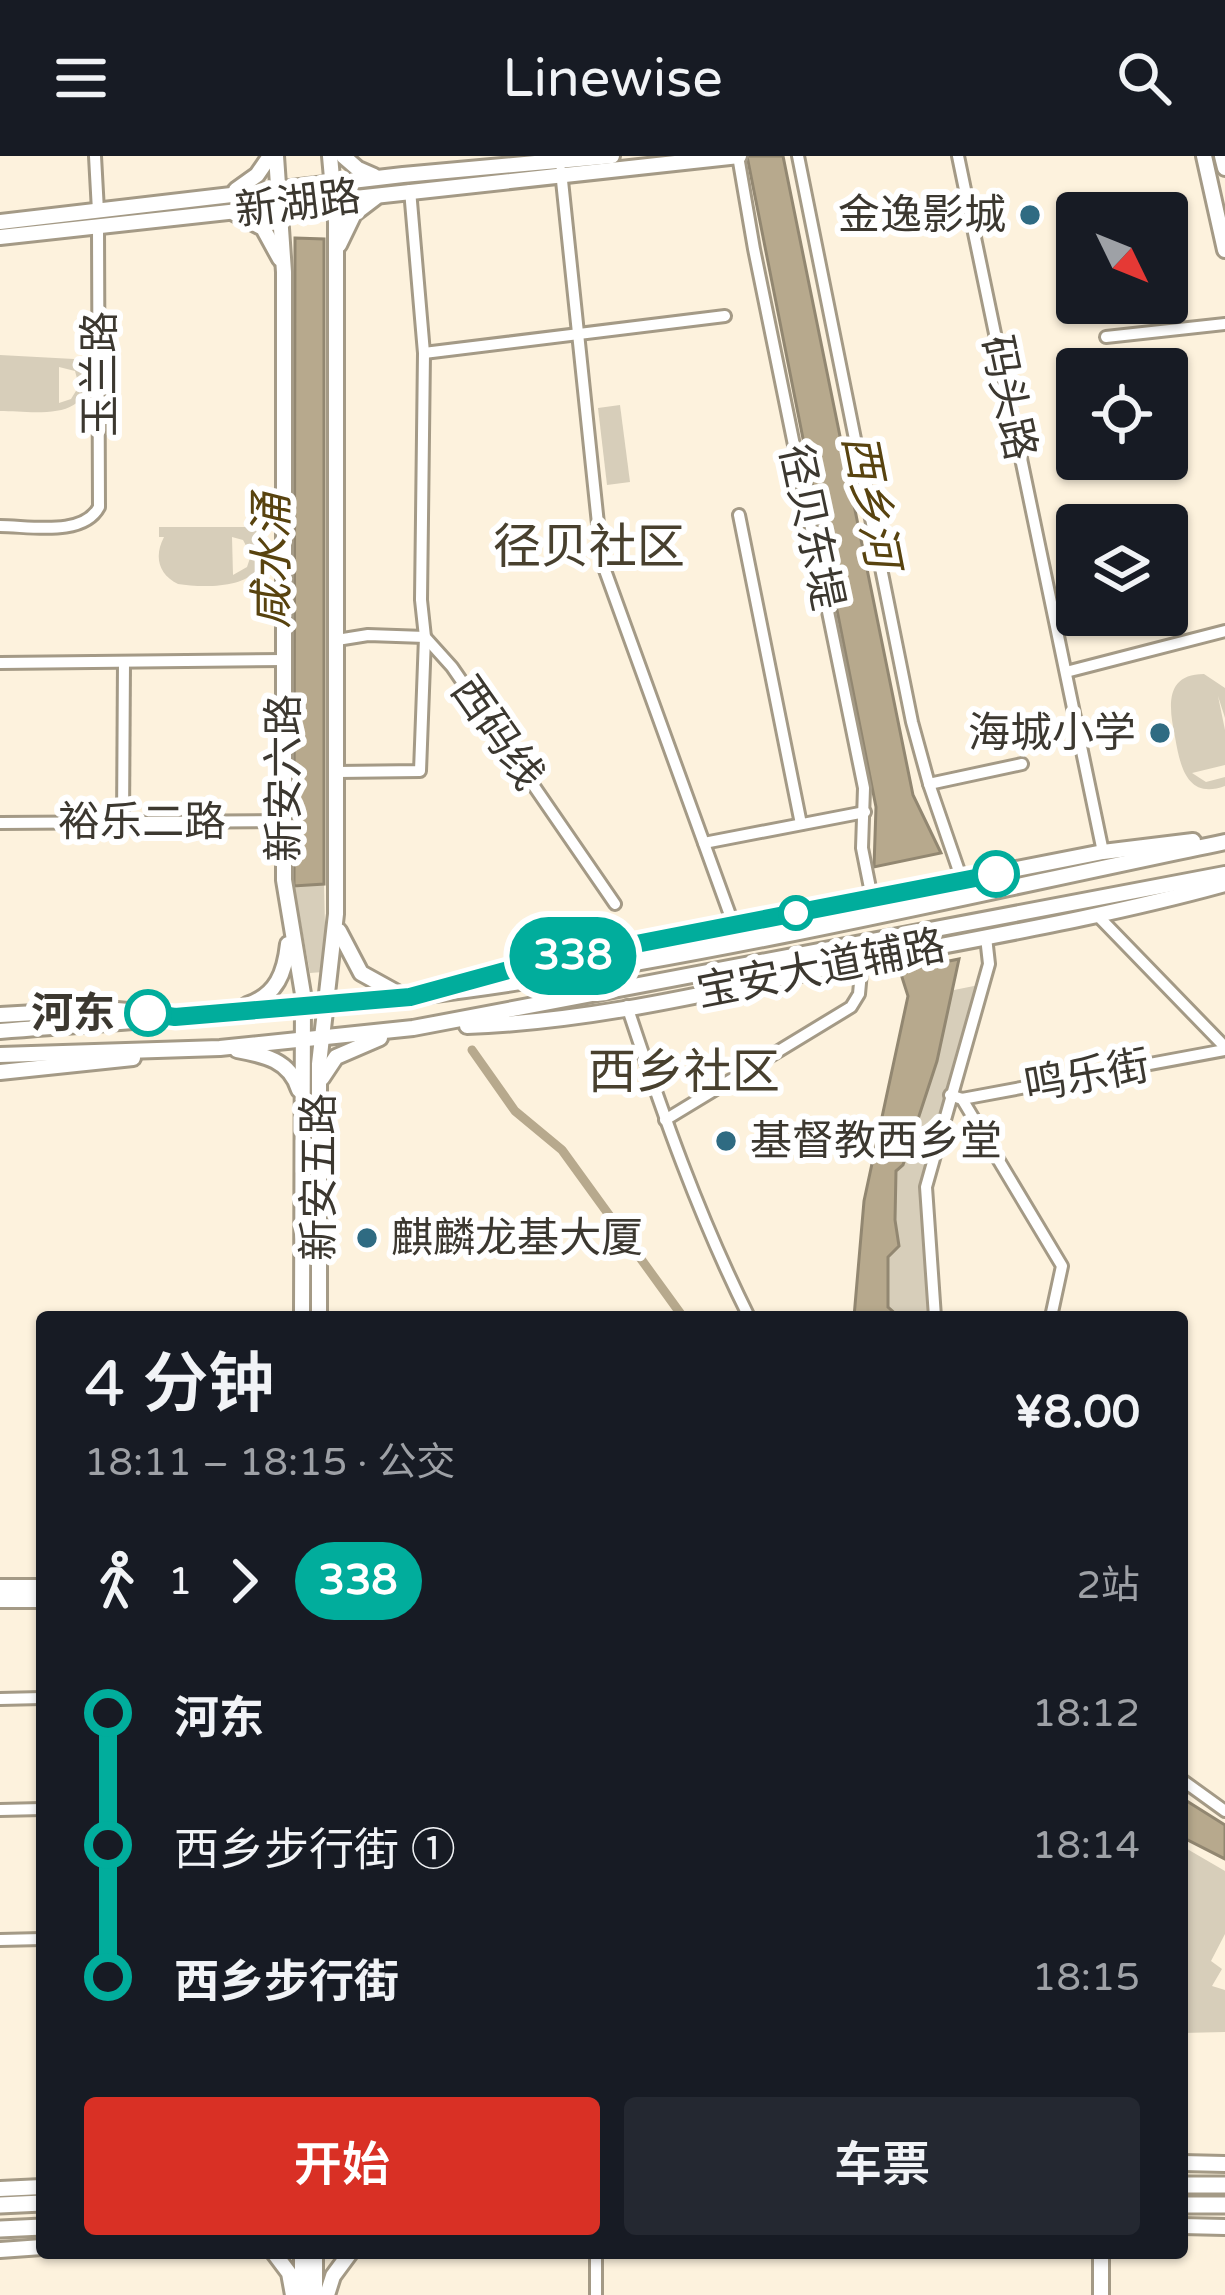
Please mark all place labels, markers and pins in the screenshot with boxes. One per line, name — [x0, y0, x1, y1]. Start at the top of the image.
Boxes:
place label: 金逸影城 — [838, 190, 1006, 241]
marker: 金逸影城 — [1017, 202, 1043, 228]
place label: 海城小学 — [968, 708, 1136, 759]
marker: 海城小学 — [1147, 720, 1173, 746]
unlabelled marker — [974, 852, 1018, 896]
unlabelled marker — [780, 897, 812, 929]
place label: 河东 — [31, 988, 115, 1039]
marker: 河东 — [126, 991, 170, 1035]
place label: 基督教西乡堂 — [750, 1116, 1002, 1167]
marker: 基督教西乡堂 — [713, 1128, 739, 1154]
place label: 麒麟龙基大厦 — [391, 1213, 643, 1264]
marker: 麒麟龙基大厦 — [354, 1225, 380, 1251]

